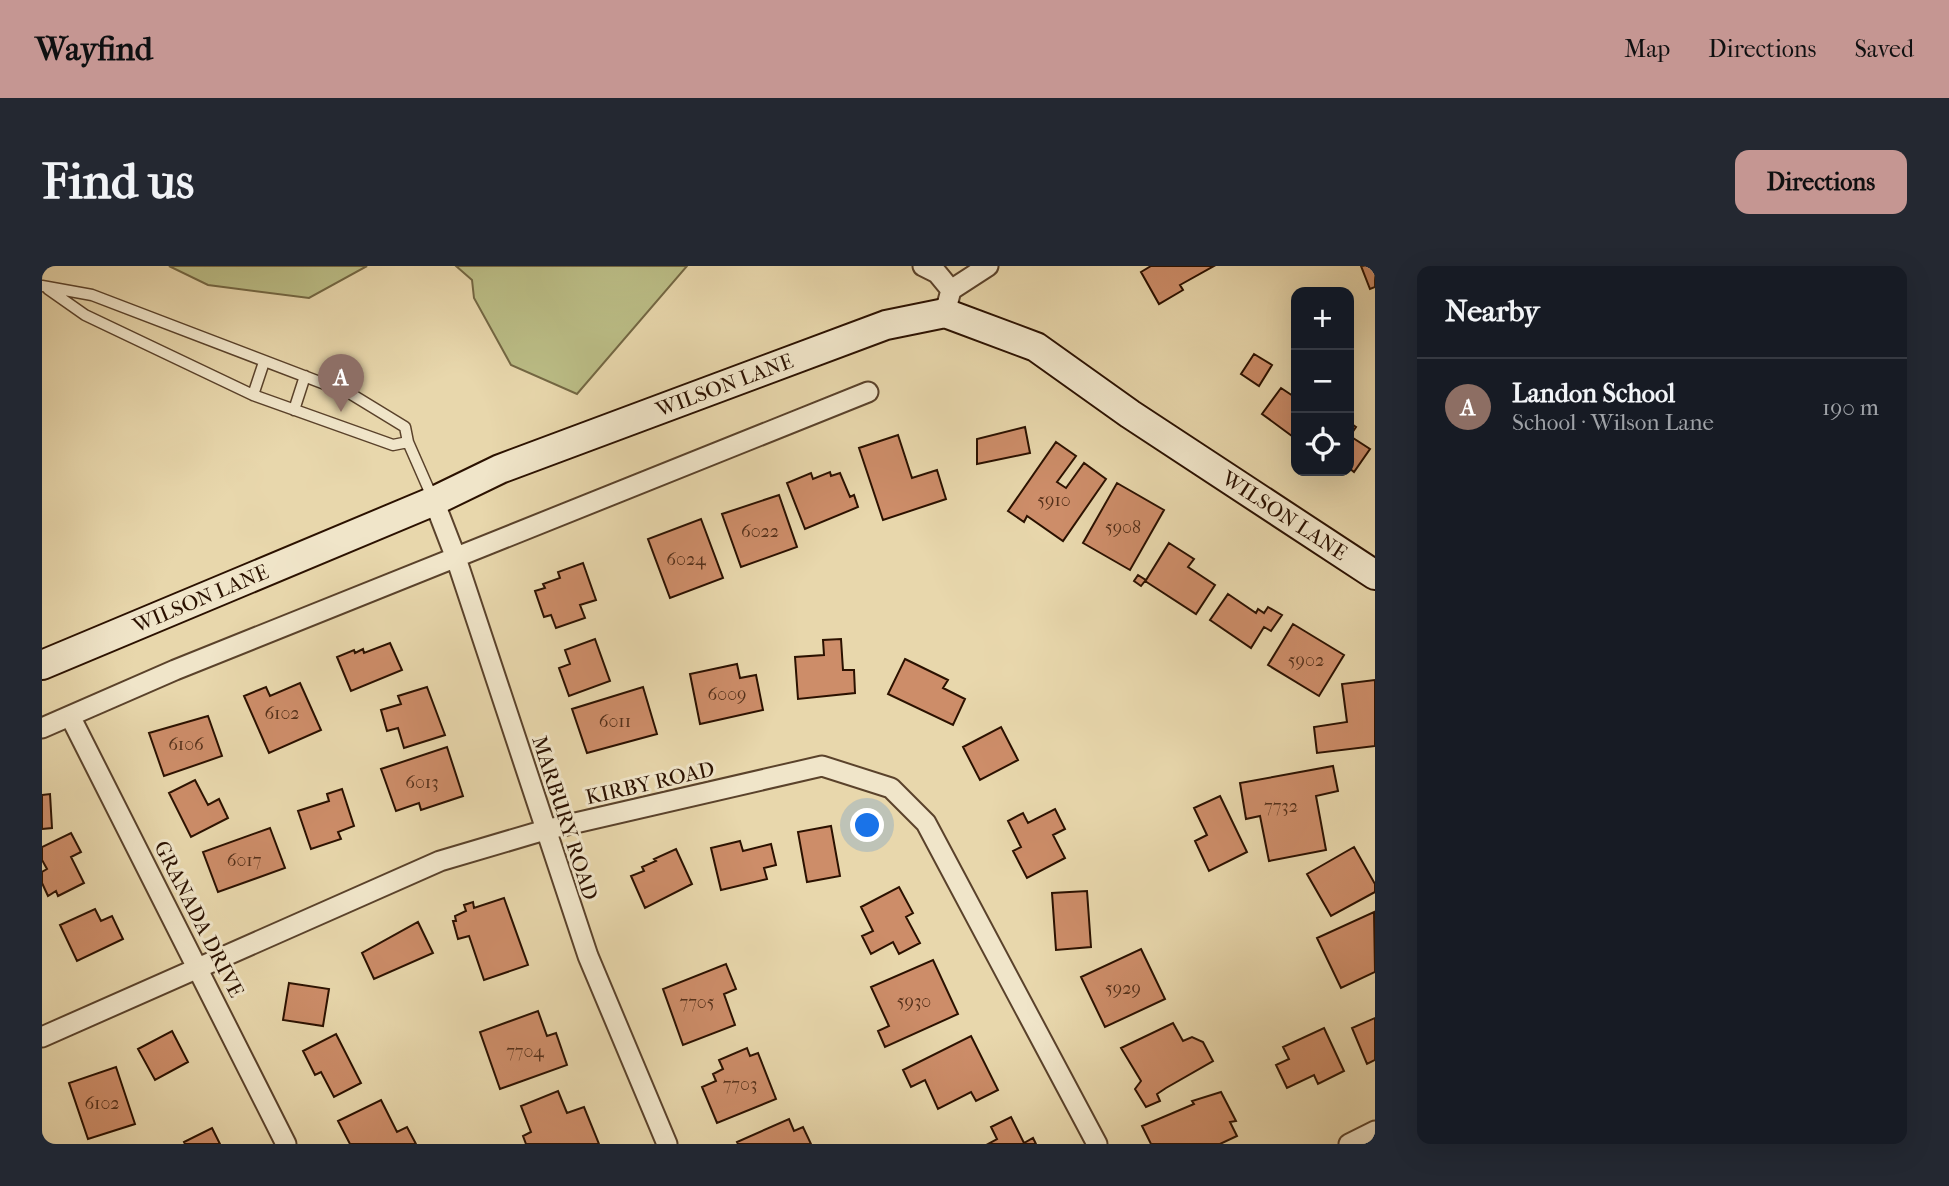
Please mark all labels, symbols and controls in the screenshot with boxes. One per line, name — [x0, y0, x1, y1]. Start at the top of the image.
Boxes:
text: Wayfind — [35, 30, 153, 69]
text: Map — [1624, 35, 1670, 63]
text: Directions — [1708, 35, 1816, 63]
text: Saved — [1854, 35, 1914, 63]
button: Directions — [1735, 150, 1907, 214]
text: Find us — [42, 153, 194, 211]
map controls — [1291, 287, 1354, 476]
button: + — [1291, 287, 1354, 350]
text: Nearby — [1445, 294, 1540, 329]
street label: WILSON LANE — [652, 349, 797, 422]
button: − — [1291, 350, 1354, 413]
pin: A — [318, 354, 364, 412]
text: Landon School — [1512, 378, 1675, 409]
text: A — [1461, 394, 1475, 421]
text: 190 m — [1822, 394, 1879, 421]
text: School · Wilson Lane — [1512, 409, 1714, 436]
button: locate — [1291, 413, 1354, 476]
street label: WILSON LANE — [1217, 465, 1352, 565]
house number: 5910 — [1037, 490, 1071, 511]
house number: 5908 — [1105, 517, 1141, 538]
house number: 6022 — [741, 521, 779, 542]
house number: 6024 — [666, 549, 706, 570]
street label: WILSON LANE — [128, 560, 272, 638]
house number: 5902 — [1288, 650, 1324, 671]
house number: 6009 — [707, 684, 747, 705]
house number: 6102 — [264, 703, 300, 724]
house number: 6011 — [599, 711, 631, 732]
street label: MARBURY ROAD — [527, 733, 603, 903]
house number: 6106 — [168, 734, 204, 755]
street label: KIRBY ROAD — [583, 757, 717, 809]
house number: 6013 — [405, 772, 439, 793]
house number: 7732 — [1264, 796, 1298, 817]
your location — [850, 808, 884, 842]
street label: GRANADA DRIVE — [149, 837, 249, 1001]
house number: 6017 — [227, 850, 262, 871]
house number: 5929 — [1105, 978, 1141, 999]
house number: 5930 — [897, 991, 931, 1012]
house number: 7705 — [679, 992, 715, 1013]
house number: 7704 — [506, 1041, 544, 1062]
house number: 7703 — [723, 1074, 757, 1095]
house number: 6102 — [84, 1093, 120, 1114]

